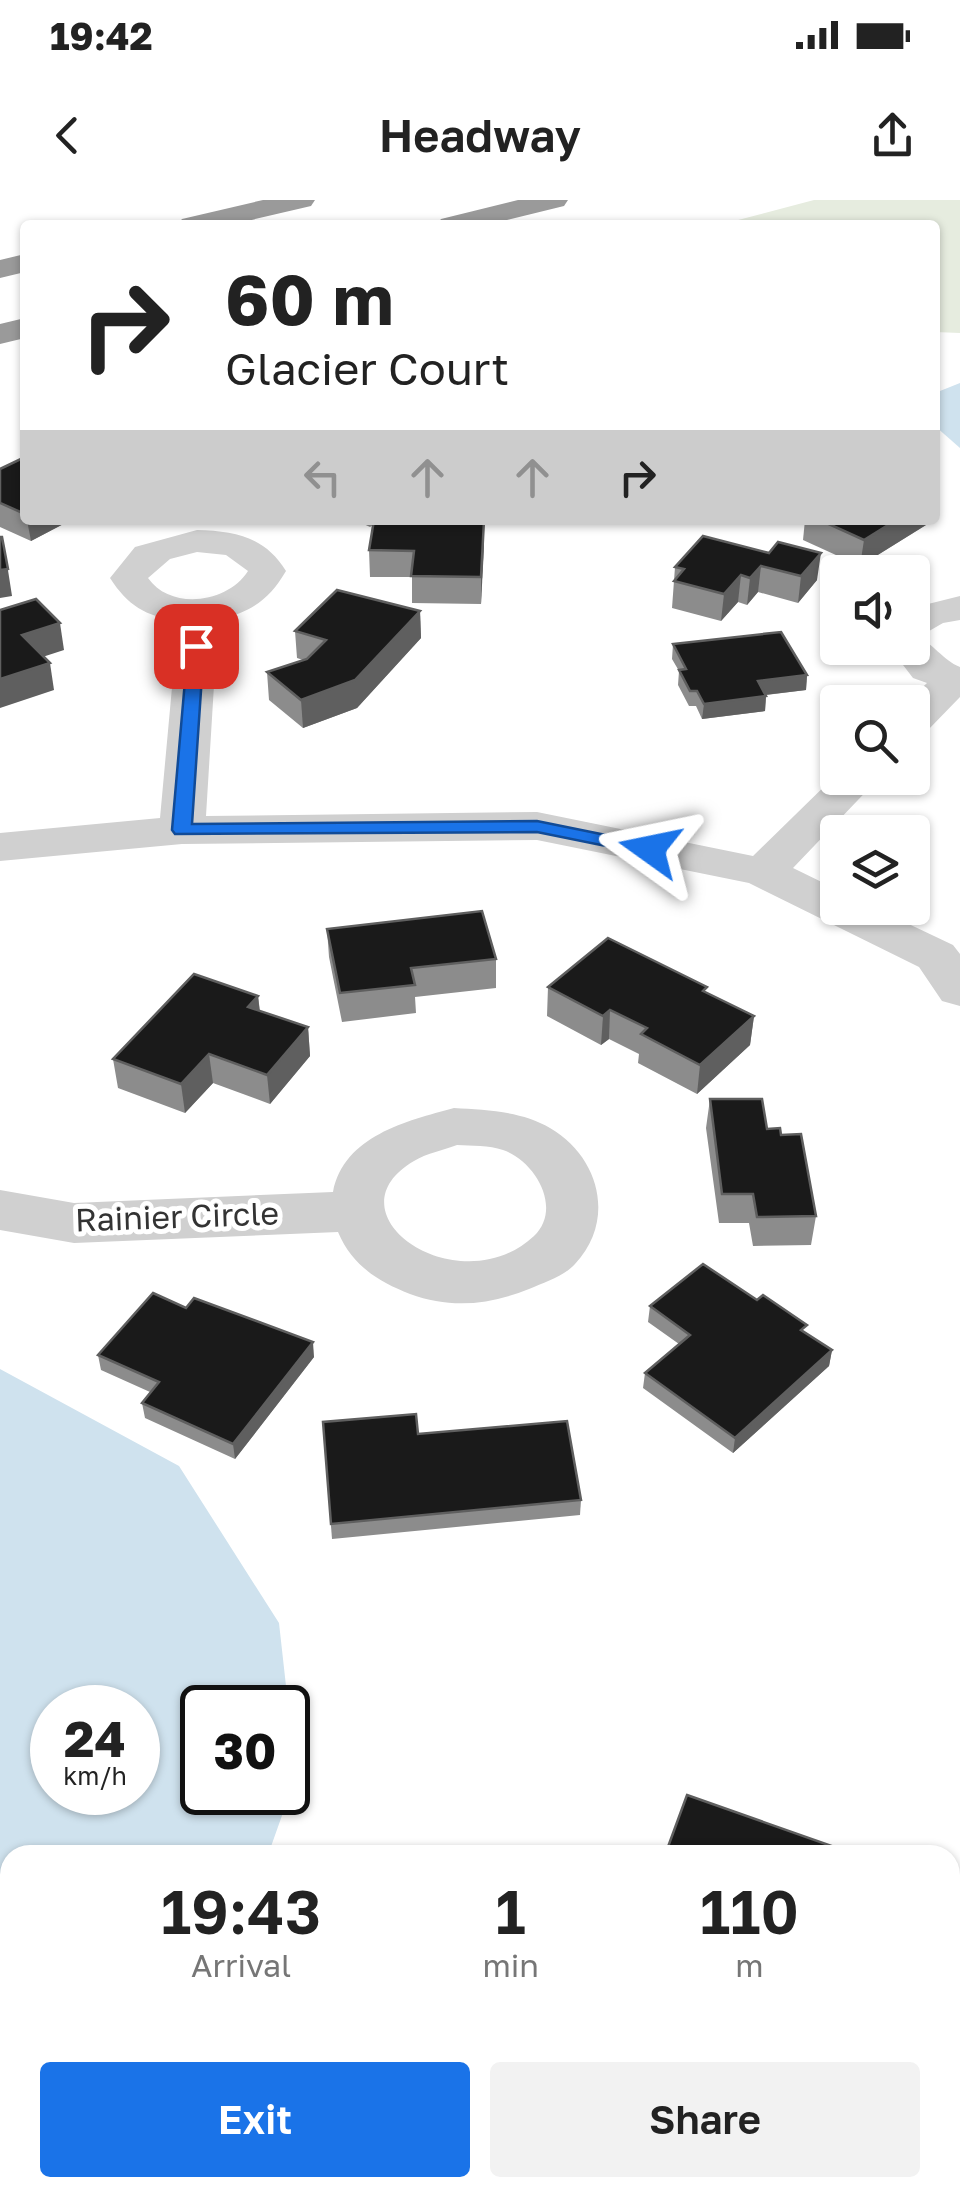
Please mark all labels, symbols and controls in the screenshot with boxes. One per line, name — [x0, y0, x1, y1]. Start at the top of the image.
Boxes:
text: 19:42 — [50, 13, 153, 58]
icon: back — [40, 108, 95, 163]
text: Headway — [379, 108, 581, 162]
icon: share — [865, 108, 920, 163]
text: 60 m — [225, 256, 394, 340]
icon: right — [60, 260, 190, 390]
text: Glacier Court — [225, 341, 509, 395]
icon: left — [295, 450, 350, 505]
icon: ahead — [400, 450, 455, 505]
icon: ahead — [505, 450, 560, 505]
icon: right — [610, 450, 665, 505]
map controls — [820, 555, 930, 925]
button: sound — [820, 555, 930, 665]
pin — [154, 604, 239, 689]
icon: arrive — [169, 619, 224, 674]
button: search — [820, 685, 930, 795]
position arrow — [598, 797, 702, 901]
button: layers — [820, 815, 930, 925]
street label: Rainier Circle — [74, 1193, 279, 1239]
speed limit sign: 30 — [180, 1685, 310, 1815]
text: 24 — [64, 1708, 126, 1768]
text: km/h — [63, 1760, 127, 1791]
text: 19:43 — [161, 1875, 321, 1947]
text: 1 — [496, 1875, 526, 1947]
text: 110 — [700, 1875, 799, 1947]
text: Arrival — [191, 1946, 291, 1984]
text: min — [482, 1946, 539, 1984]
text: m — [735, 1946, 764, 1984]
button: Exit — [40, 2062, 470, 2177]
button: Share — [490, 2062, 920, 2177]

